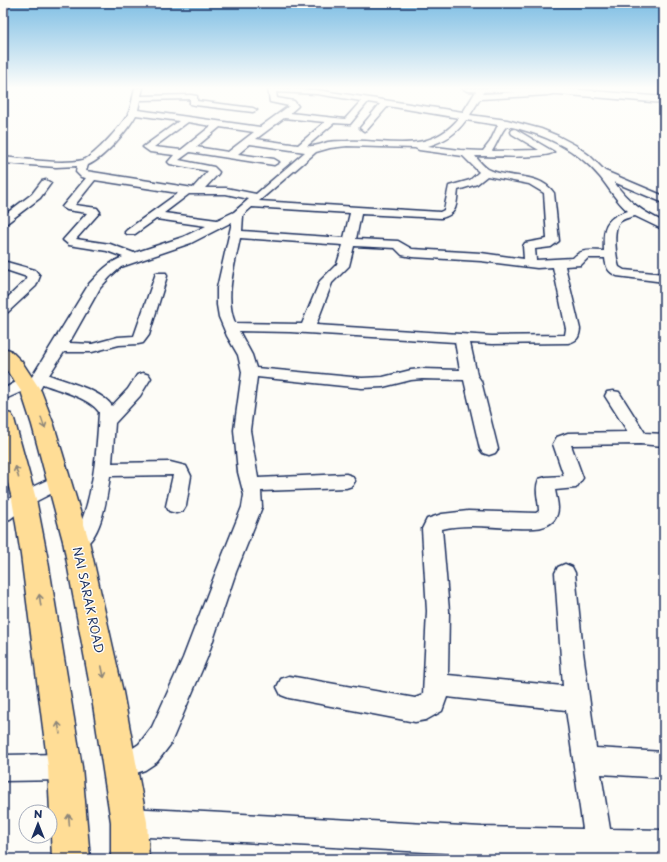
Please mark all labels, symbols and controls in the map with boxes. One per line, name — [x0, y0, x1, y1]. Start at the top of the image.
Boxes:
one-way arrow — [39, 417, 47, 429]
one-way arrow — [13, 466, 20, 479]
street label: NAI SARAK ROAD — [69, 545, 109, 655]
one-way arrow — [36, 594, 44, 607]
one-way arrow — [99, 665, 107, 678]
one-way arrow — [55, 722, 63, 735]
north arrow — [18, 804, 58, 844]
text: N — [34, 805, 43, 822]
one-way arrow — [66, 814, 73, 827]

